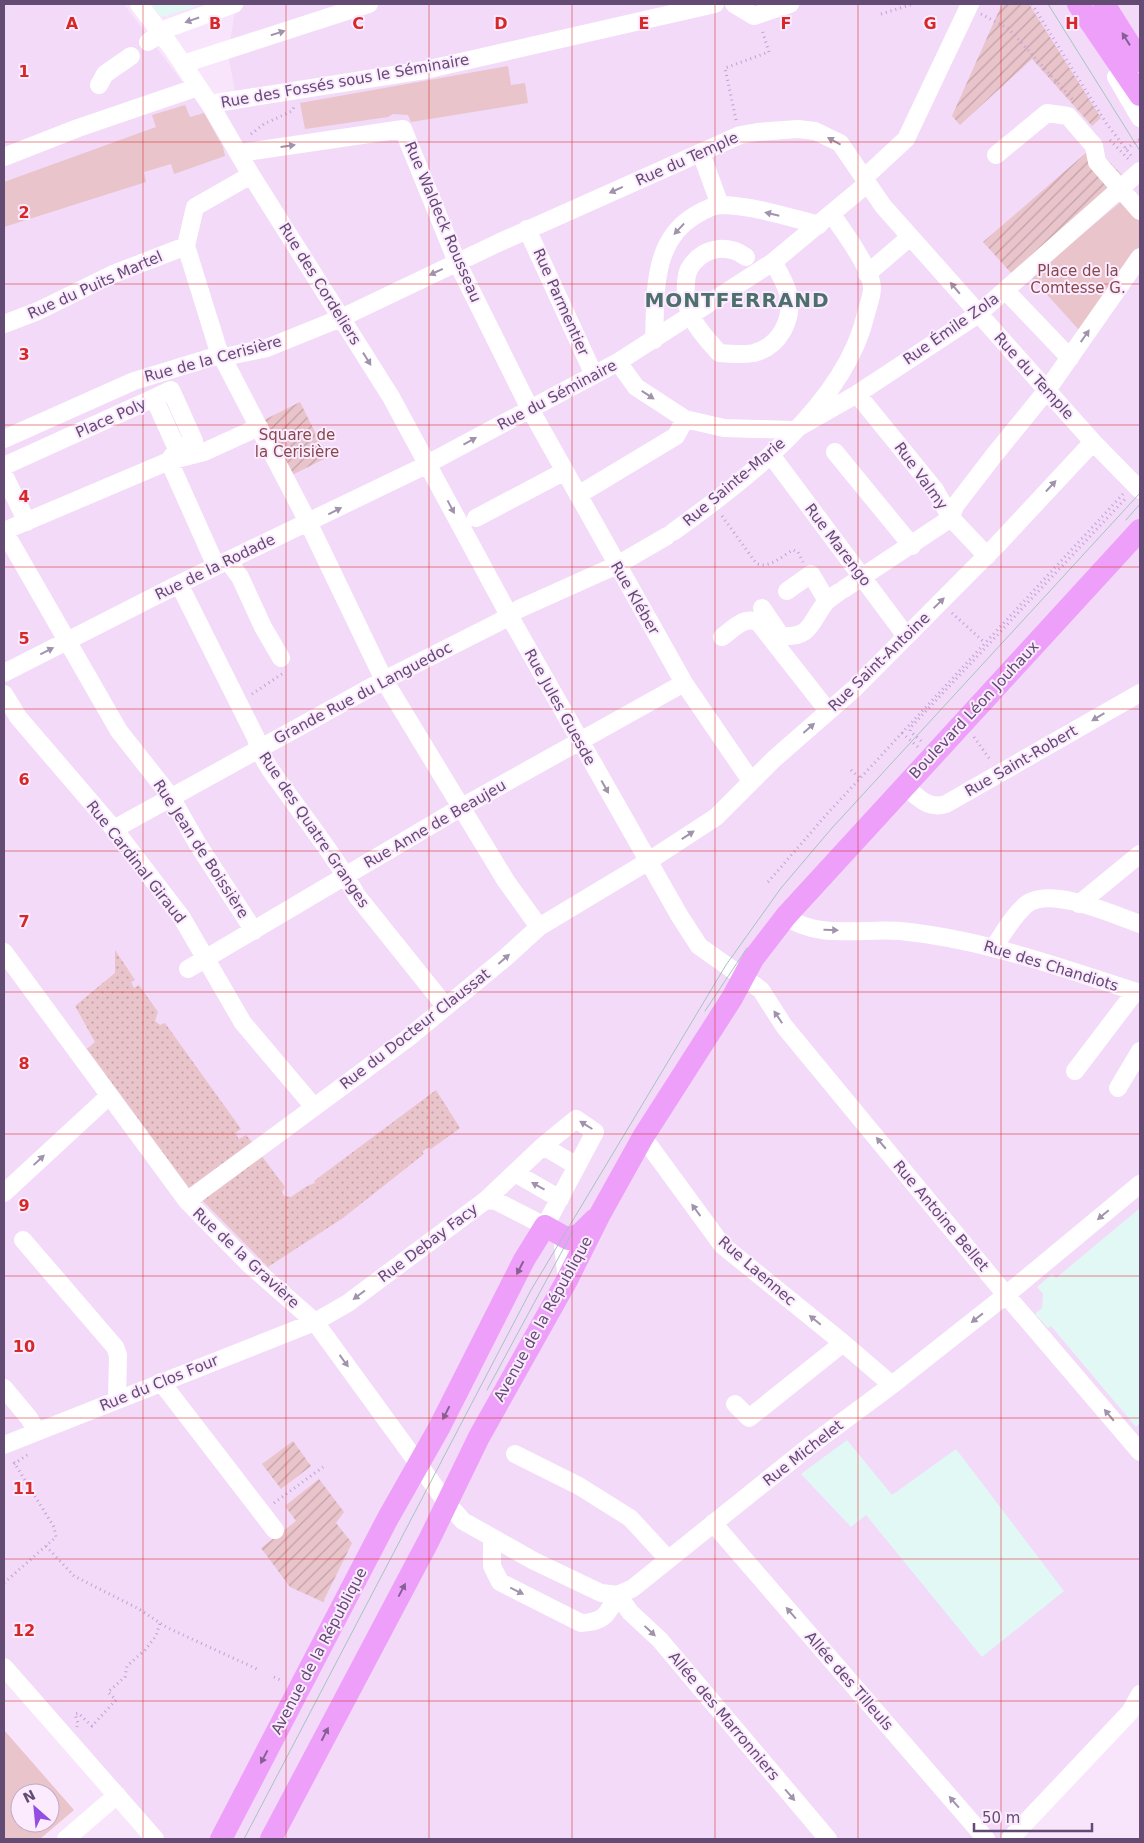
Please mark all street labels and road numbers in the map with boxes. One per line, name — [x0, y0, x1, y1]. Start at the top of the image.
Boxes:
street label: Rue des Fossés sous le Séminaire — [219, 50, 471, 112]
street label: Rue du Temple — [633, 128, 741, 190]
street label: Rue Waldeck Rousseau — [401, 139, 485, 305]
street label: Rue des Cordeliers — [275, 220, 365, 348]
street label: Rue Parmentier — [529, 246, 593, 359]
street label: Rue du Puits Martel — [25, 247, 165, 323]
street label: Rue Émile Zola — [899, 289, 1002, 369]
street label: Rue du Temple — [990, 329, 1078, 423]
street label: Rue de la Cerisière — [142, 332, 284, 386]
street label: Rue du Séminaire — [494, 356, 620, 434]
street label: Place Poly — [73, 394, 149, 442]
street label: Rue Sainte-Marie — [679, 434, 789, 530]
street label: Rue Valmy — [890, 439, 952, 513]
street label: Rue Marengo — [801, 500, 875, 590]
street label: Rue de la Rodade — [152, 530, 278, 604]
street label: Rue Kléber — [607, 558, 664, 638]
street label: Rue Saint-Antoine — [824, 609, 934, 715]
street label: Boulevard Léon Jouhaux — [905, 637, 1043, 783]
street label: Grande Rue du Languedoc — [271, 638, 455, 748]
street label: Rue Jules Guesde — [521, 646, 599, 768]
street label: Rue Saint-Robert — [962, 721, 1080, 800]
street label: Rue des Quatre Granges — [255, 749, 373, 911]
street label: Rue Jean de Boissière — [149, 776, 253, 922]
street label: Rue Anne de Beaujeu — [361, 776, 509, 872]
street label: Rue Cardinal Giraud — [83, 797, 189, 927]
street label: Rue des Chandiots — [982, 937, 1121, 995]
street label: Rue du Docteur Claussat — [336, 965, 494, 1093]
street label: Rue Antoine Bellet — [890, 1157, 993, 1275]
street label: Rue Debay Facy — [375, 1200, 481, 1286]
street label: Rue de la Gravière — [189, 1204, 303, 1312]
street label: Avenue de la République — [490, 1233, 596, 1405]
street label: Rue Laennec — [715, 1233, 799, 1309]
street label: Rue du Clos Four — [97, 1351, 222, 1415]
street label: Rue Michelet — [759, 1416, 847, 1490]
street label: Avenue de la République — [267, 1565, 371, 1737]
street label: Allée des Tilleuls — [801, 1628, 897, 1734]
street label: Allée des Marronniers — [665, 1648, 783, 1784]

